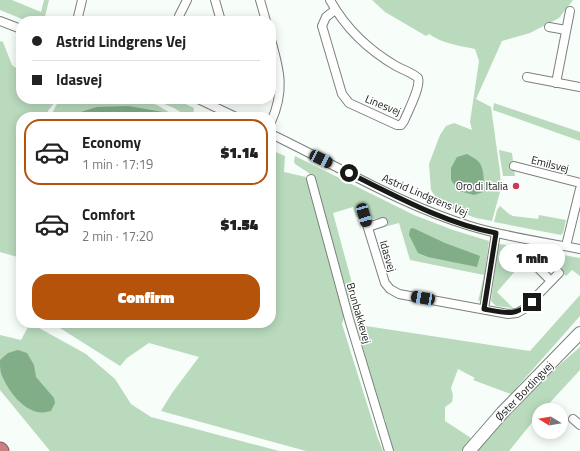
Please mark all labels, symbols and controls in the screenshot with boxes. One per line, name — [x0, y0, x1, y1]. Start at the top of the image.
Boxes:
text: Astrid Lindgrens Vej — [56, 30, 186, 53]
text: Idasvej — [56, 68, 102, 91]
street label: Linesvej — [363, 91, 403, 119]
text: Economy — [82, 131, 141, 154]
icon: car — [34, 134, 70, 170]
text: $1.14 — [221, 141, 258, 164]
car — [308, 148, 334, 170]
street label: Emilsvej — [529, 152, 571, 176]
text: 1 min · 17:19 — [82, 154, 153, 174]
route start — [340, 164, 358, 182]
street label: Astrid Lindgrens Vej — [380, 170, 470, 220]
place label: Oro di Italia — [456, 178, 508, 194]
marker: Oro di Italia — [511, 181, 521, 191]
car — [355, 202, 373, 228]
text: Comfort — [82, 203, 135, 226]
icon: car — [34, 206, 70, 242]
text: $1.54 — [221, 213, 258, 236]
text: 2 min · 17:20 — [82, 226, 153, 246]
street label: Idasvej — [376, 238, 400, 274]
callout: 1 min — [499, 244, 565, 272]
text: 1 min — [516, 248, 548, 268]
button: Confirm — [32, 274, 260, 320]
street label: Brunbakkevej — [343, 281, 375, 345]
car — [410, 290, 436, 306]
route end — [523, 293, 541, 311]
street label: Øster Bordingvej — [491, 358, 557, 424]
north arrow — [532, 403, 568, 439]
map controls — [532, 403, 568, 439]

